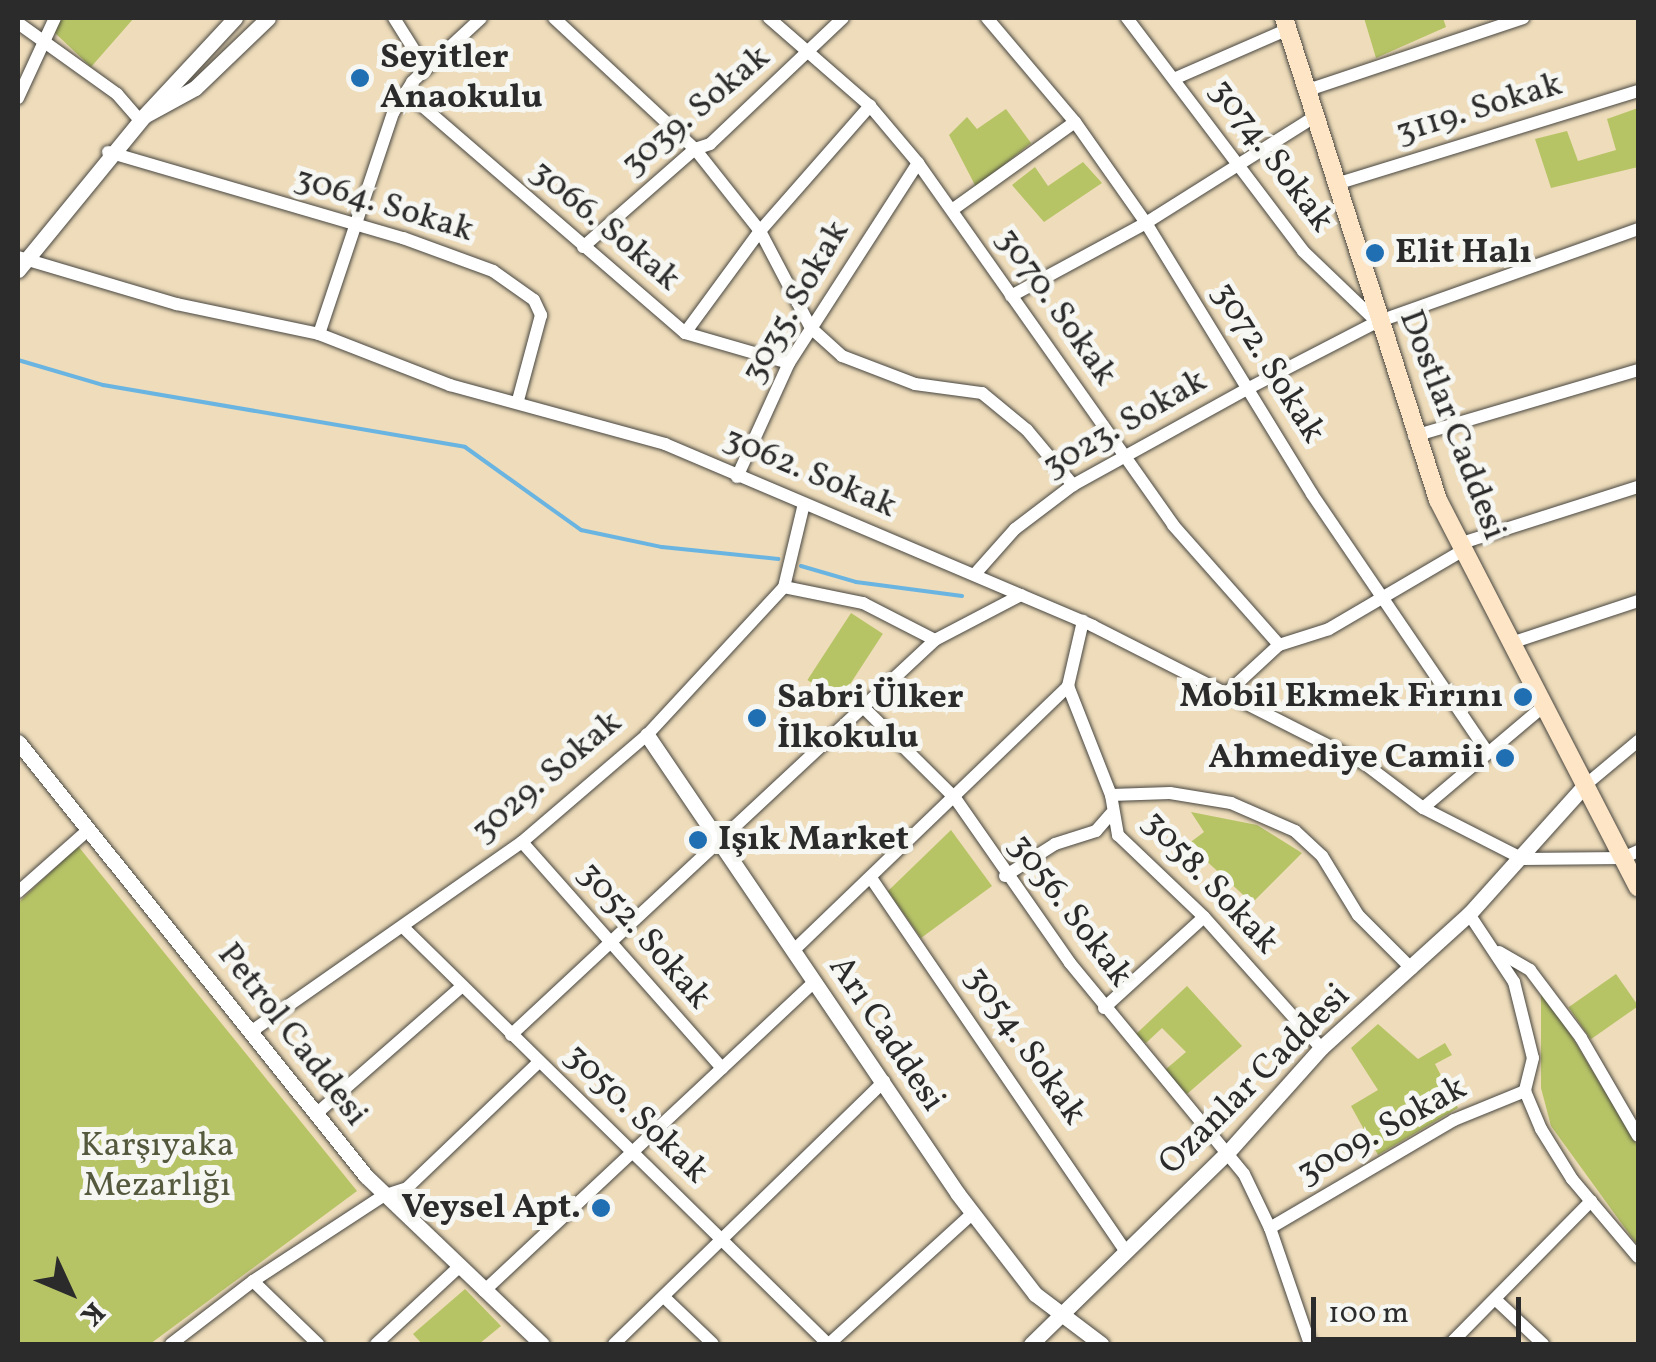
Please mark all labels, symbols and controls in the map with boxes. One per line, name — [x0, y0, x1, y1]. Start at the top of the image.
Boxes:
place label: Seyitler Anaokulu — [380, 37, 543, 119]
street label: 3039. Sokak — [613, 37, 779, 185]
street label: 3119. Sokak — [1391, 64, 1567, 154]
marker: Seyitler Anaokulu — [349, 67, 371, 89]
street label: 3074. Sokak — [1200, 71, 1342, 241]
street label: 3066. Sokak — [522, 151, 688, 301]
street label: 3064. Sokak — [290, 158, 478, 252]
street label: 3035. Sokak — [733, 213, 859, 391]
street label: 3070. Sokak — [986, 220, 1126, 394]
place label: Elit Halı — [1395, 232, 1532, 274]
marker: Elit Halı — [1364, 242, 1386, 264]
street label: 3072. Sokak — [1202, 275, 1334, 451]
street label: Dostlar Caddesi — [1389, 304, 1515, 546]
street label: 3023. Sokak — [1036, 360, 1214, 488]
street label: 3062. Sokak — [717, 418, 903, 528]
place label: Mobil Ekmek Fırını — [1179, 676, 1503, 718]
place label: Sabri Ülker İlkokulu — [777, 677, 964, 759]
marker: Mobil Ekmek Fırını — [1512, 686, 1534, 708]
street label: 3029. Sokak — [463, 702, 631, 852]
marker: Sabri Ülker İlkokulu — [746, 707, 768, 729]
place label: Ahmediye Camii — [1208, 737, 1485, 779]
marker: Ahmediye Camii — [1494, 747, 1516, 769]
street label: 3058. Sokak — [1133, 802, 1287, 964]
place label: Işık Market — [718, 819, 909, 861]
street label: 3056. Sokak — [999, 826, 1141, 996]
marker: Işık Market — [687, 829, 709, 851]
street label: 3052. Sokak — [568, 854, 720, 1018]
street label: Petrol Caddesi — [207, 935, 377, 1135]
street label: Arı Caddesi — [819, 948, 953, 1120]
street label: 3054. Sokak — [955, 959, 1095, 1133]
street label: Ozanlar Caddesi — [1151, 976, 1359, 1184]
street label: 3050. Sokak — [555, 1035, 717, 1193]
street label: 3009. Sokak — [1290, 1067, 1474, 1195]
park label: Karşıyaka Mezarlığı — [80, 1125, 234, 1207]
place label: Veysel Apt. — [401, 1187, 581, 1229]
marker: Veysel Apt. — [590, 1197, 612, 1219]
north arrow — [20, 1242, 120, 1342]
scale bar — [1316, 1277, 1526, 1339]
text: K — [71, 1292, 113, 1334]
text: 100 m — [1328, 1293, 1409, 1335]

